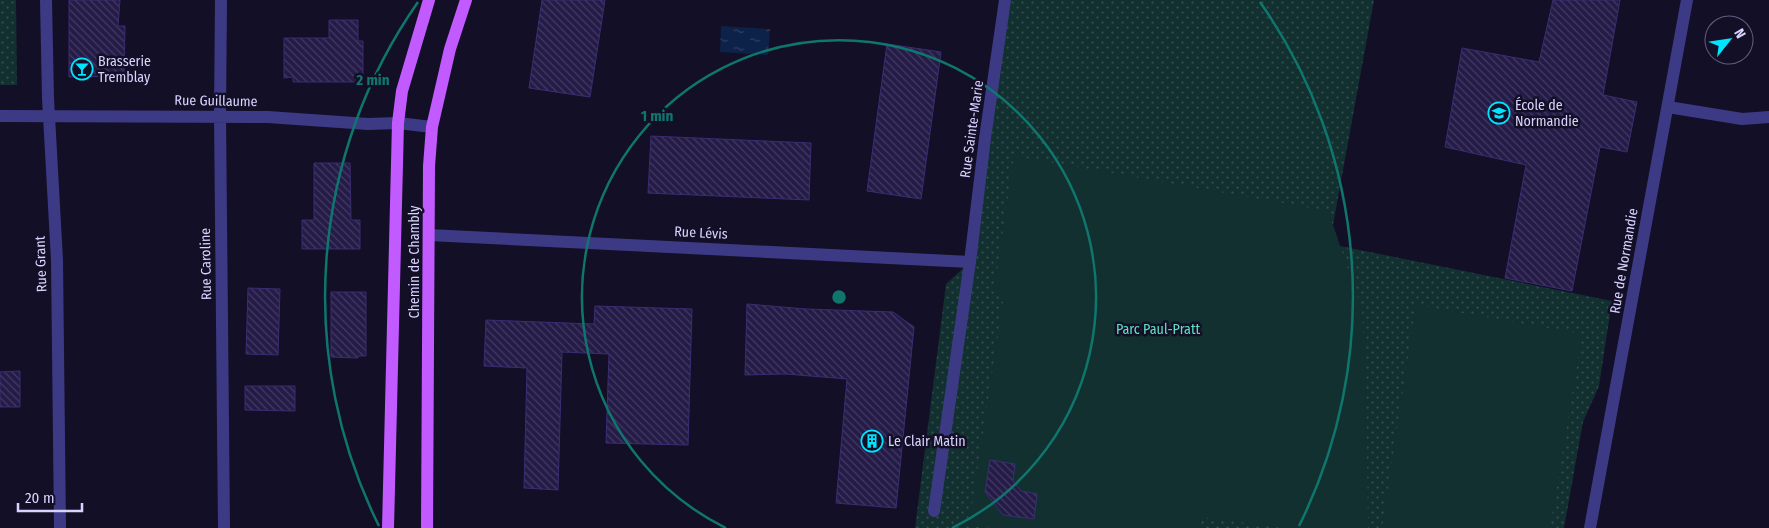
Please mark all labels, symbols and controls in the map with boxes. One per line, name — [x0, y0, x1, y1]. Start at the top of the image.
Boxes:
north arrow — [1704, 15, 1754, 65]
text: N — [1730, 26, 1749, 42]
place label: Brasserie Tremblay — [98, 53, 151, 86]
bar icon: Brasserie Tremblay — [70, 57, 94, 81]
text: 2 min — [355, 71, 390, 89]
street label: Rue Sainte-Marie — [957, 79, 987, 179]
street label: Rue Guillaume — [174, 92, 258, 110]
place label: École de Normandie — [1515, 96, 1579, 130]
school or university icon: École de Normandie — [1487, 101, 1511, 125]
text: 1 min — [641, 107, 673, 125]
street label: Chemin de Chambly — [406, 205, 423, 319]
street label: Rue de Normandie — [1606, 207, 1642, 315]
street label: Rue Lévis — [674, 223, 728, 243]
street label: Rue Caroline — [197, 228, 215, 300]
street label: Rue Grant — [32, 235, 50, 293]
centre of rings — [830, 288, 848, 306]
park label: Parc Paul-Pratt — [1116, 321, 1201, 338]
building icon: Le Clair Matin — [860, 429, 884, 453]
place label: Le Clair Matin — [888, 433, 966, 450]
scale bar — [18, 480, 81, 512]
text: 20 m — [25, 489, 55, 507]

